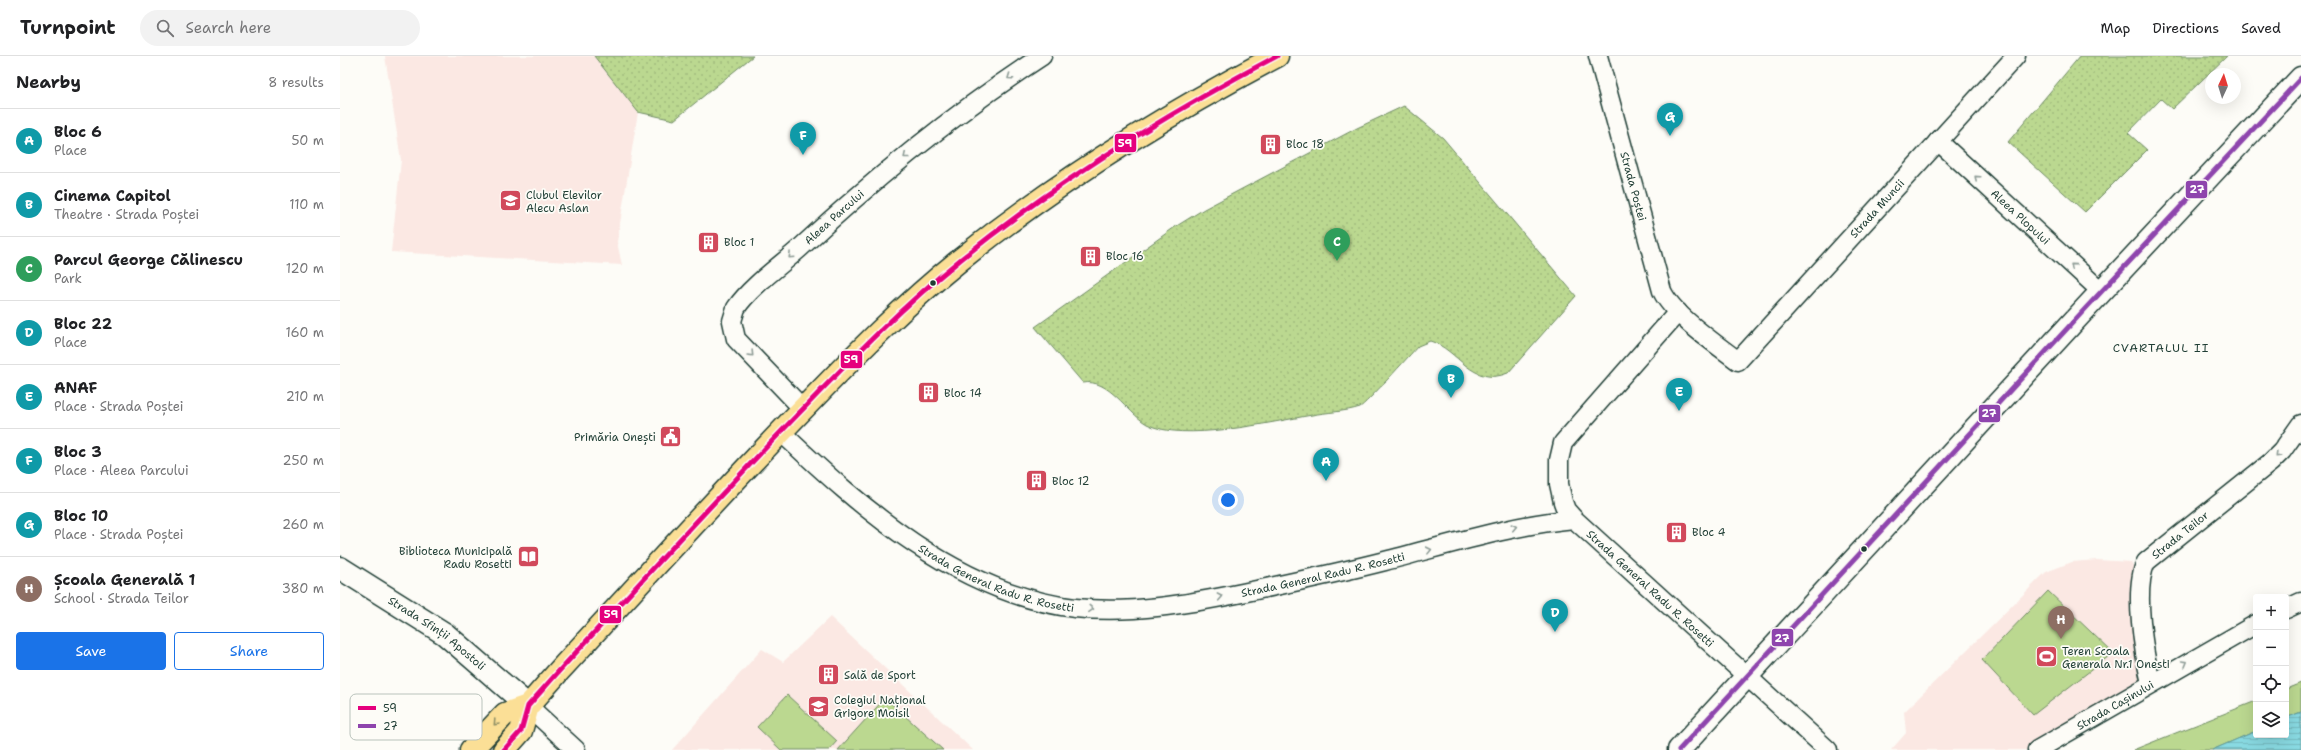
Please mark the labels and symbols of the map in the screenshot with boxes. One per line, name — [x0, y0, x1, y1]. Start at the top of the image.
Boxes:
north arrow — [2205, 68, 2241, 104]
one-way arrow — [1007, 73, 1014, 80]
pin: G — [1657, 103, 1683, 136]
pin: F — [790, 122, 816, 155]
building icon: Bloc 18 — [1257, 131, 1283, 157]
line badge: 59 — [1114, 133, 1137, 153]
text: 59 — [1118, 136, 1132, 151]
place label: Bloc 18 — [1286, 137, 1324, 152]
street label: Strada Poștei — [1617, 150, 1650, 223]
one-way arrow — [904, 152, 911, 159]
street label: Strada Muncii — [1846, 176, 1908, 241]
one-way arrow — [1974, 176, 1982, 183]
line badge: 27 — [2185, 180, 2208, 199]
text: 27 — [2190, 182, 2205, 197]
street label: Aleea Parcului — [801, 186, 867, 248]
street label: Aleea Plopului — [1988, 186, 2053, 248]
school or university icon: Clubul Elevilor Alecu Aslan — [497, 188, 523, 214]
place label: Clubul Elevilor Alecu Aslan — [526, 188, 602, 216]
pin: C — [1324, 228, 1350, 261]
building icon: Bloc 1 — [696, 229, 722, 255]
place label: Bloc 1 — [724, 235, 754, 250]
building icon: Bloc 16 — [1078, 243, 1104, 269]
place label: Bloc 16 — [1106, 249, 1144, 264]
one-way arrow — [788, 251, 796, 258]
one-way arrow — [2070, 263, 2078, 271]
unlabelled marker — [928, 278, 938, 288]
district label: CVARTALUL II — [2113, 340, 2209, 356]
one-way arrow — [746, 349, 754, 357]
line badge: 59 — [840, 350, 863, 369]
text: 59 — [844, 352, 858, 367]
pin: B — [1438, 365, 1464, 398]
pin: E — [1666, 378, 1692, 411]
building icon: Bloc 14 — [916, 380, 942, 406]
place label: Bloc 14 — [944, 386, 982, 401]
line badge: 27 — [1978, 404, 2001, 423]
text: 27 — [1982, 406, 1997, 421]
public building icon: Primăria Onești — [658, 424, 684, 450]
place label: Primăria Onești — [574, 430, 656, 445]
pin: A — [1313, 448, 1339, 481]
one-way arrow — [2275, 450, 2283, 458]
building icon: Bloc 12 — [1023, 468, 1049, 494]
place label: Bloc 12 — [1052, 474, 1090, 489]
your location — [1218, 490, 1238, 510]
street label: Strada Teilor — [2148, 507, 2211, 562]
building icon: Bloc 4 — [1663, 519, 1689, 545]
one-way arrow — [1511, 524, 1518, 532]
place label: Bloc 4 — [1692, 525, 1726, 540]
street label: Strada General Radu R. Rosetti — [1583, 527, 1717, 650]
street label: Strada General Radu R. Rosetti — [916, 540, 1075, 615]
place label: Biblioteca Municipală Radu Rosetti — [399, 544, 512, 572]
library icon: Biblioteca Municipală Radu Rosetti — [515, 544, 541, 570]
unlabelled marker — [1859, 544, 1869, 554]
one-way arrow — [1425, 546, 1432, 555]
street label: Strada General Radu R. Rosetti — [1240, 549, 1407, 601]
street label: Strada Sfinții Apostoli — [385, 593, 489, 674]
one-way arrow — [1217, 594, 1223, 602]
pin: D — [1542, 599, 1568, 632]
one-way arrow — [1088, 604, 1094, 613]
line badge: 59 — [599, 605, 622, 624]
pin: H — [2048, 606, 2074, 639]
text: 59 — [604, 607, 618, 622]
line badge: 27 — [1771, 628, 1794, 647]
text: 27 — [1775, 631, 1790, 646]
sports icon: Teren Scoala Generala Nr.1 Onesti — [2034, 644, 2060, 670]
place label: Teren Scoala Generala Nr.1 Onesti — [2062, 644, 2170, 672]
one-way arrow — [2181, 661, 2188, 668]
building icon: Sală de Sport — [815, 662, 841, 688]
place label: Sală de Sport — [844, 668, 916, 683]
street label: Strada Cașinului — [2074, 677, 2156, 733]
school or university icon: Colegiul Național Grigore Moisil — [805, 693, 831, 719]
place label: Colegiul Național Grigore Moisil — [834, 693, 926, 721]
legend — [350, 694, 482, 740]
text: 59 — [383, 701, 397, 716]
one-way arrow — [494, 718, 501, 726]
text: 27 — [383, 719, 398, 734]

